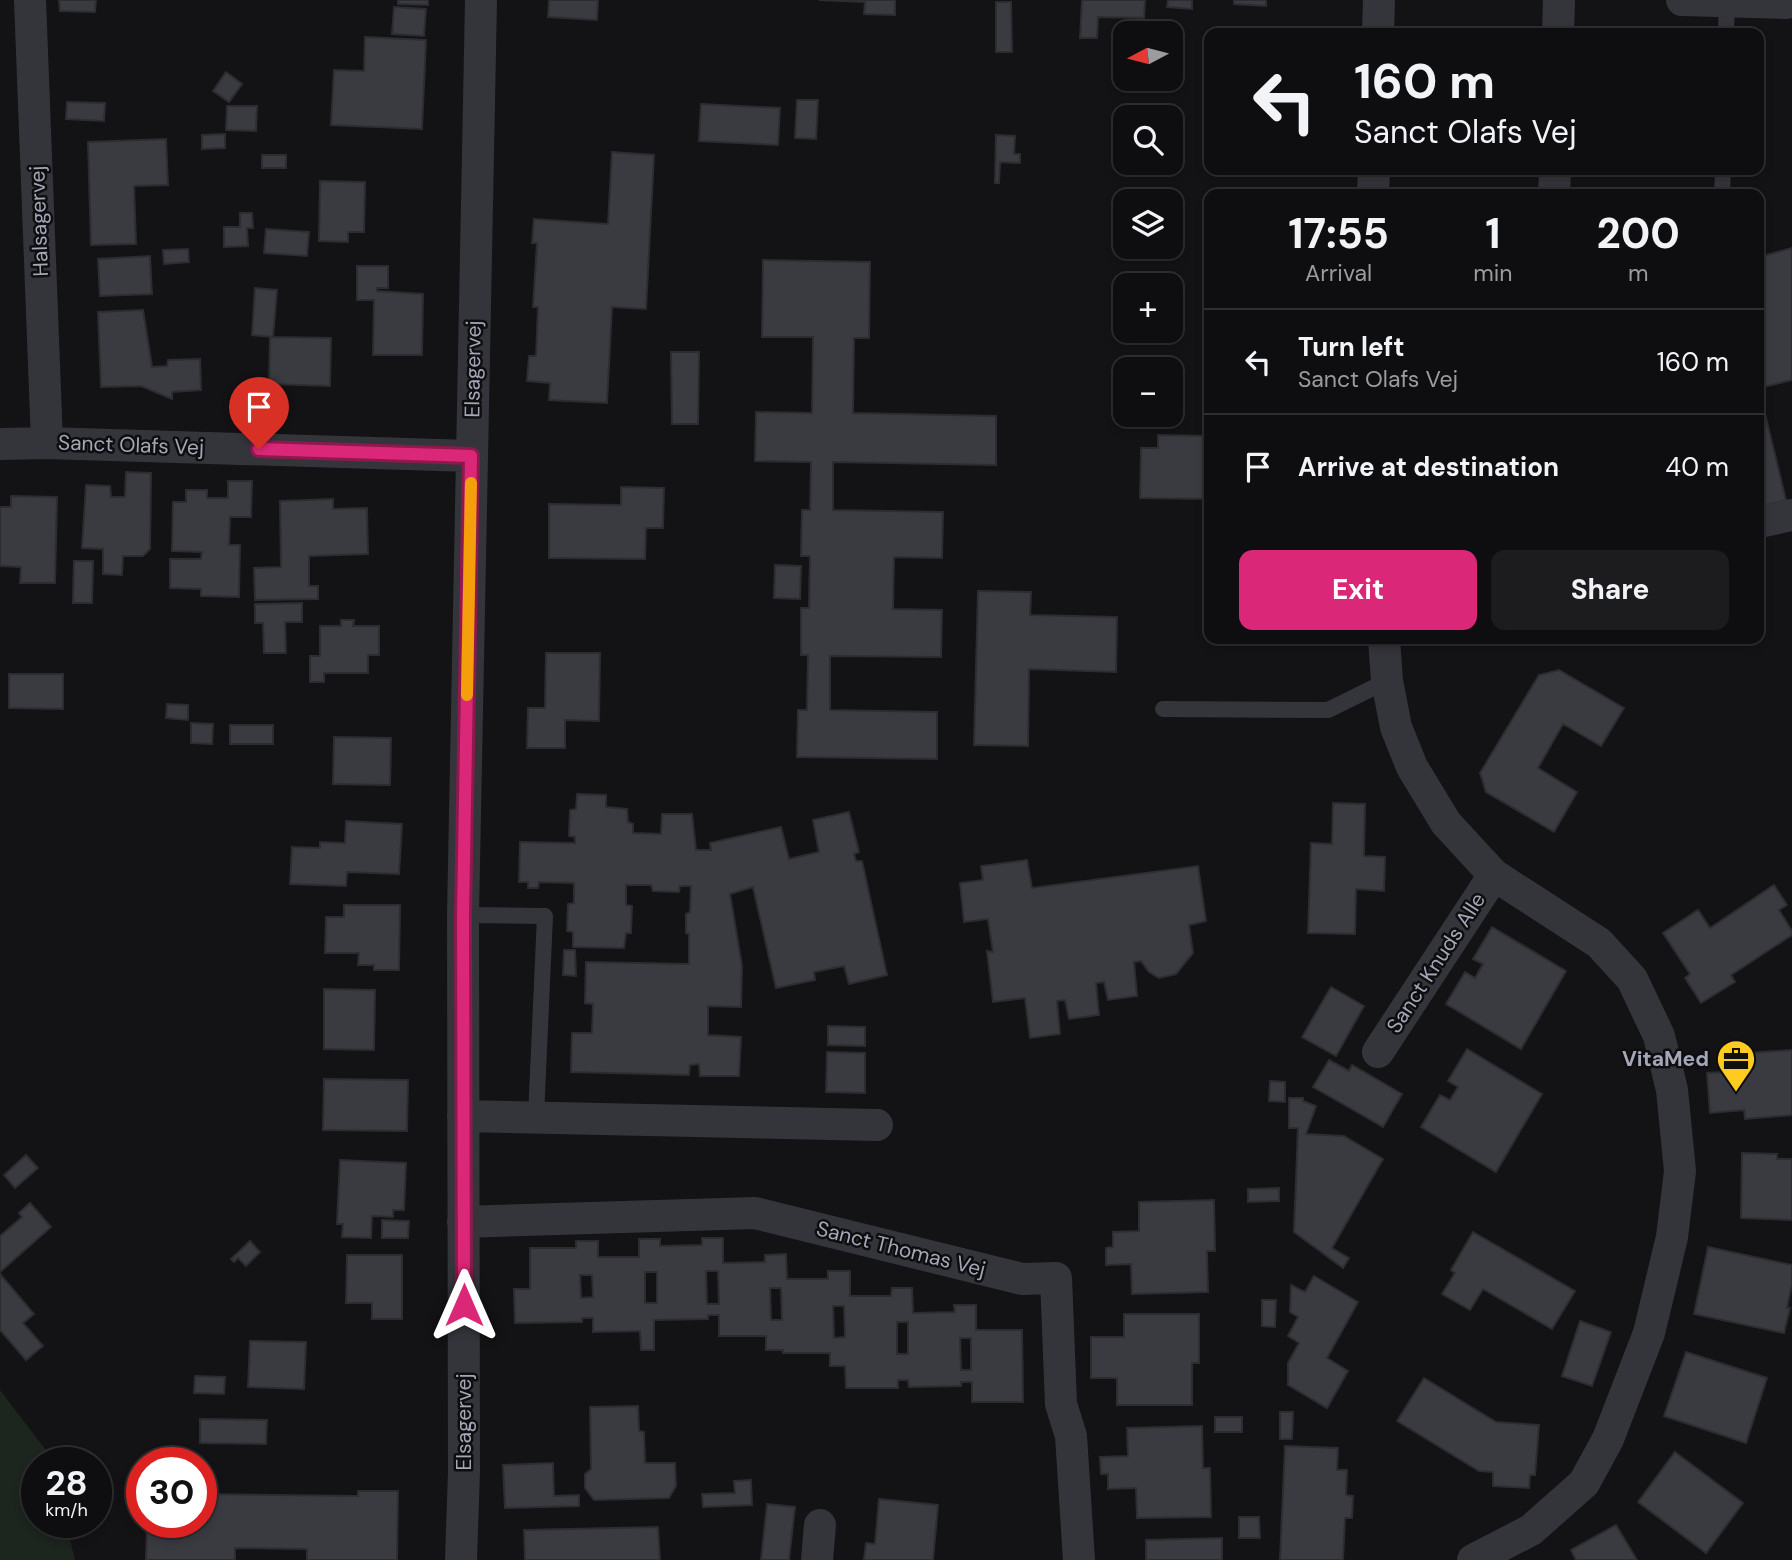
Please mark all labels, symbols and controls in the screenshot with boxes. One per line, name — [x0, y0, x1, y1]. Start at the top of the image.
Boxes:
north arrow — [1113, 21, 1183, 91]
map controls — [1113, 21, 1183, 427]
text: 160 m — [1354, 49, 1495, 113]
icon: left — [1239, 56, 1330, 147]
button: search — [1113, 105, 1183, 175]
text: Sanct Olafs Vej — [1354, 111, 1577, 153]
street label: Halsagervej — [23, 165, 55, 277]
button: layers — [1113, 189, 1183, 259]
text: 17:55 — [1288, 206, 1389, 261]
text: 1 — [1485, 206, 1500, 261]
text: 200 — [1597, 206, 1680, 261]
text: Arrival — [1305, 258, 1372, 288]
text: min — [1473, 258, 1512, 288]
text: m — [1628, 258, 1648, 288]
button: + — [1113, 273, 1183, 343]
street label: Elsagervej — [458, 320, 488, 418]
text: Turn left — [1298, 330, 1405, 364]
icon: left — [1239, 343, 1277, 381]
text: 160 m — [1657, 345, 1729, 379]
button: − — [1113, 357, 1183, 427]
text: Sanct Olafs Vej — [1298, 364, 1458, 394]
pin — [229, 377, 289, 449]
icon: arrive — [240, 388, 278, 426]
street label: Sanct Olafs Vej — [57, 428, 205, 462]
icon: arrive — [1239, 448, 1277, 486]
text: Arrive at destination — [1298, 450, 1559, 484]
text: 40 m — [1665, 450, 1729, 484]
button: Exit — [1239, 550, 1477, 630]
button: Share — [1491, 550, 1729, 630]
street label: Sanct Knuds Alle — [1380, 887, 1492, 1039]
office icon: VitaMed — [1715, 1038, 1757, 1093]
place label: VitaMed — [1622, 1045, 1709, 1073]
street label: Sanct Thomas Vej — [813, 1214, 989, 1284]
position arrow — [427, 1268, 501, 1342]
street label: Elsagervej — [450, 1373, 478, 1471]
speed limit sign: 30 — [126, 1447, 217, 1538]
text: 28 — [45, 1460, 88, 1506]
text: km/h — [45, 1498, 88, 1522]

